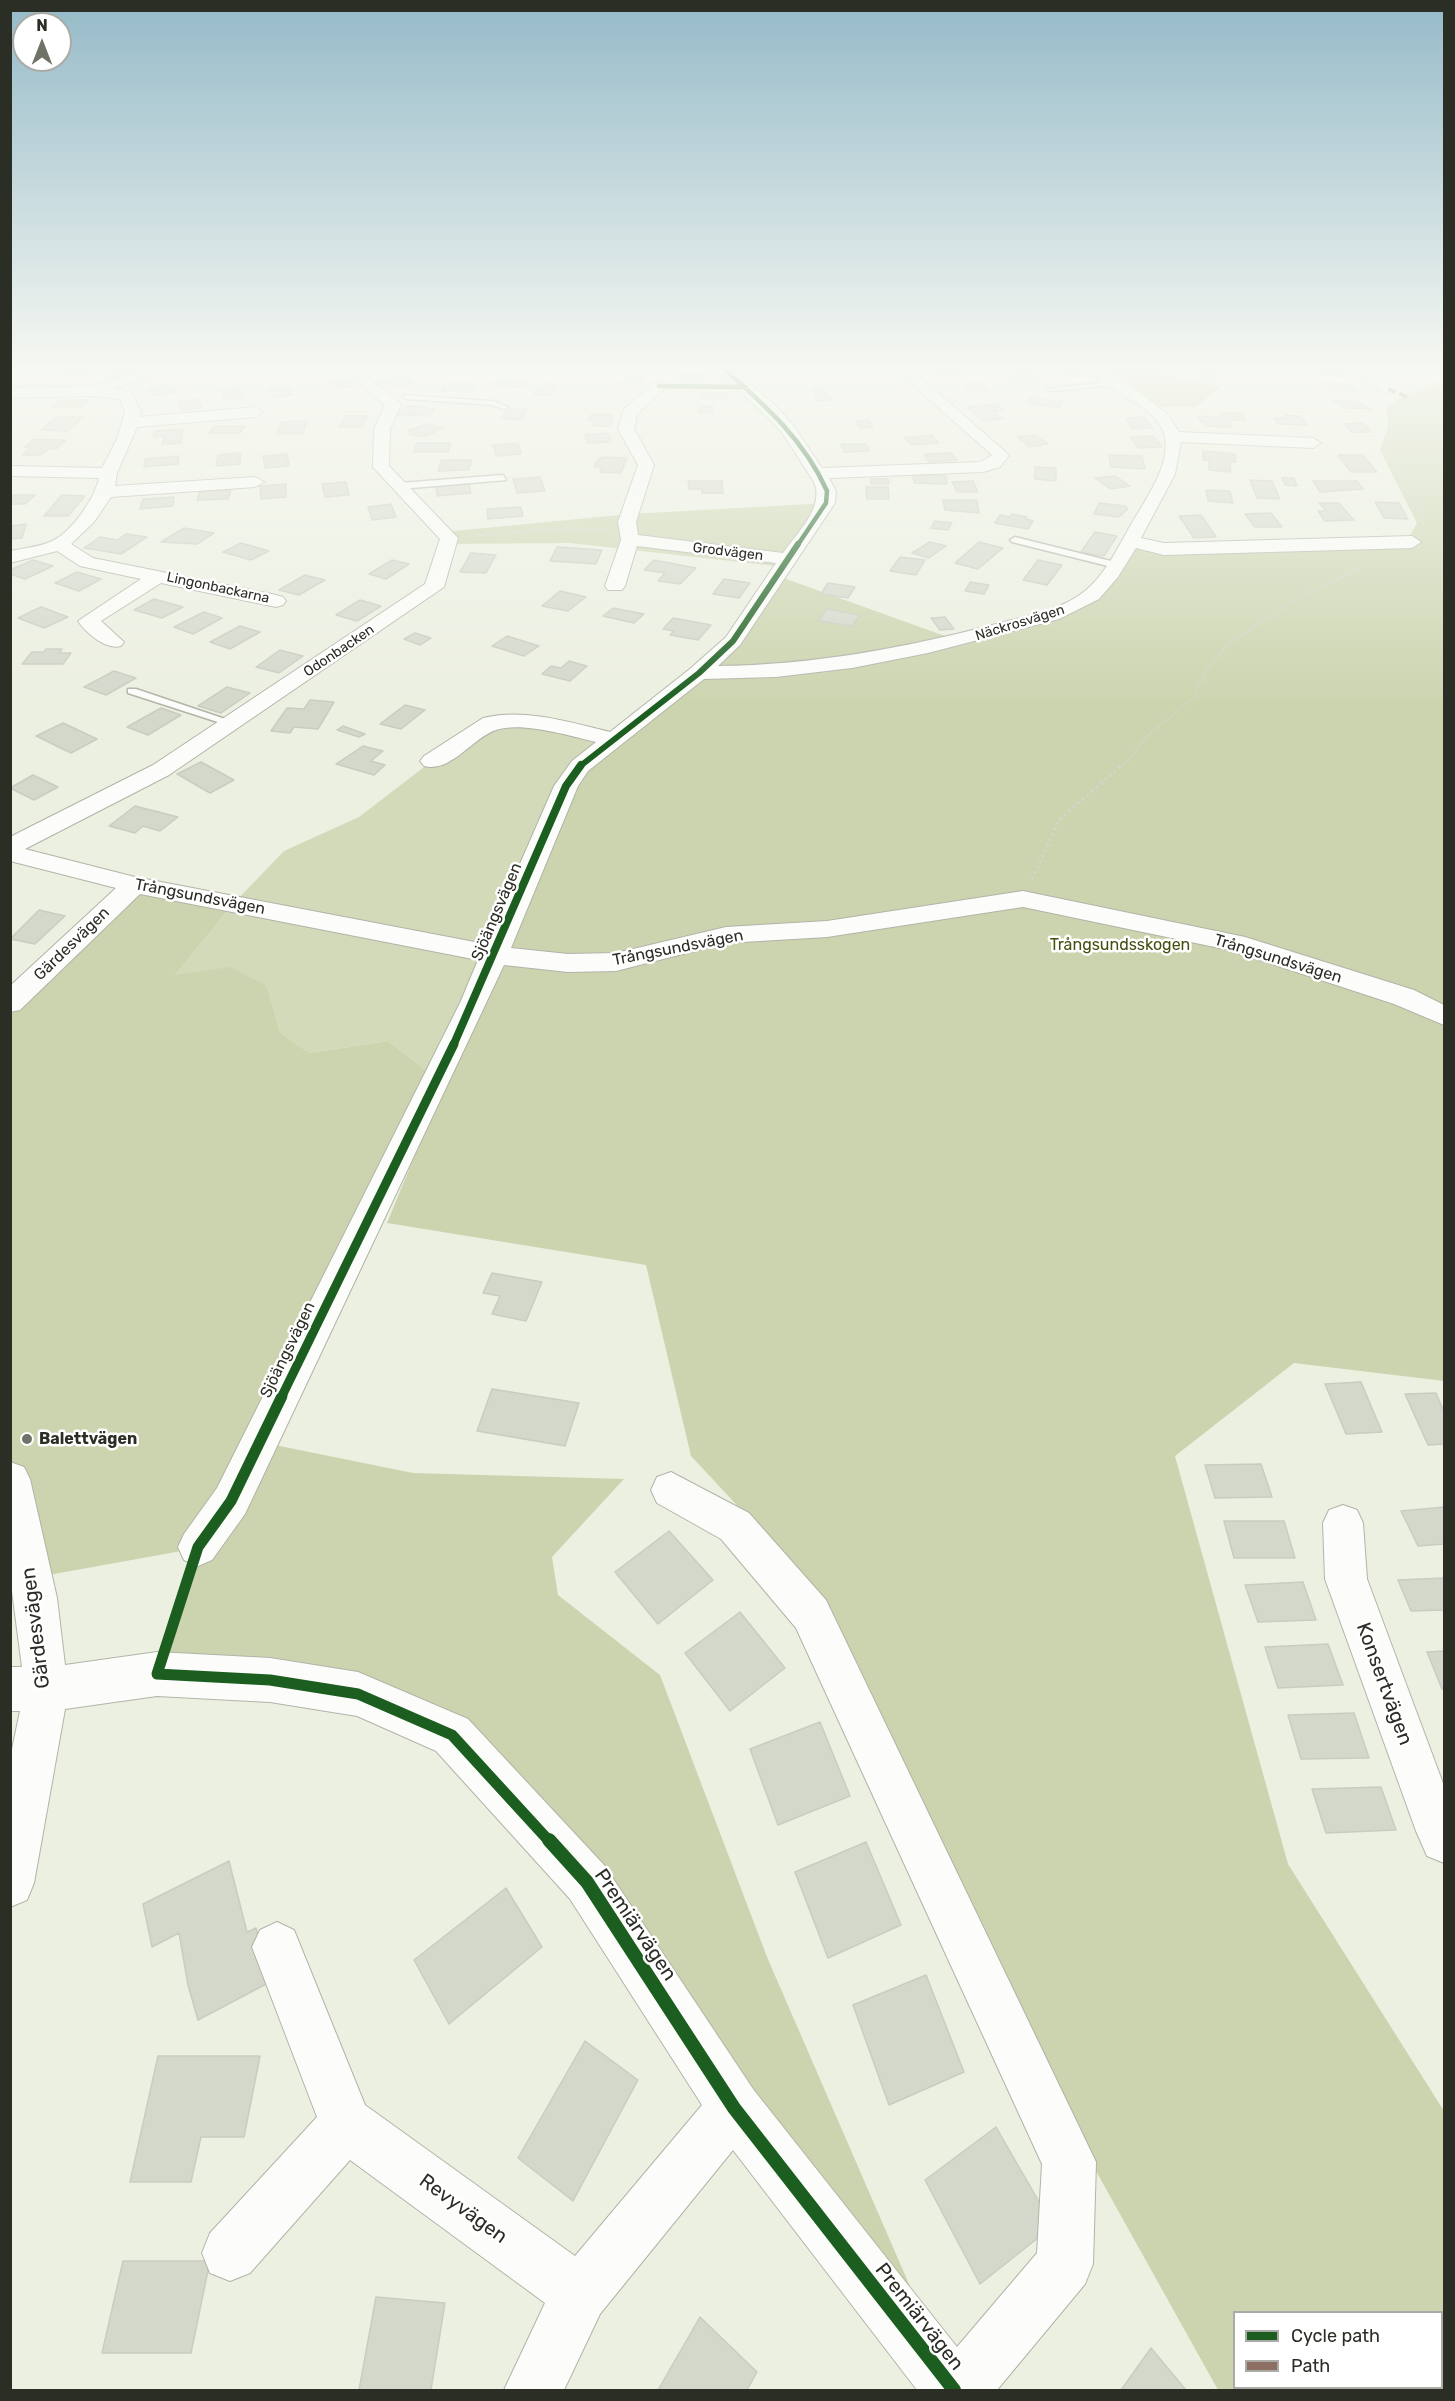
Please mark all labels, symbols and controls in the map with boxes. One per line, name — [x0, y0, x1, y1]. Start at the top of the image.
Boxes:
north arrow — [12, 12, 72, 72]
text: N — [36, 16, 48, 35]
street label: Grodvägen — [692, 539, 764, 565]
street label: Lingonbackarna — [165, 569, 271, 607]
street label: Näckrosvägen — [973, 601, 1067, 645]
street label: Odonbacken — [301, 621, 377, 681]
street label: Sjöängsvägen — [468, 860, 526, 964]
street label: Trångsundsvägen — [133, 875, 267, 919]
street label: Gärdesvägen — [30, 903, 114, 985]
street label: Trångsundsvägen — [611, 926, 745, 970]
street label: Trångsundsvägen — [1212, 930, 1344, 988]
park label: Trångsundsskogen — [1050, 935, 1190, 955]
street label: Sjöängsvägen — [256, 1299, 320, 1401]
place label: Balettvägen — [39, 1429, 137, 1449]
marker: Balettvägen — [20, 1432, 34, 1446]
street label: Gärdesvägen — [17, 1566, 55, 1690]
street label: Konsertvägen — [1351, 1619, 1417, 1749]
street label: Premiärvägen — [589, 1865, 681, 1985]
street label: Revyvägen — [414, 2169, 512, 2249]
street label: Premiärvägen — [870, 2259, 968, 2375]
legend — [1233, 2311, 1443, 2389]
text: Cycle path — [1291, 2325, 1380, 2347]
text: Path — [1291, 2355, 1330, 2377]

